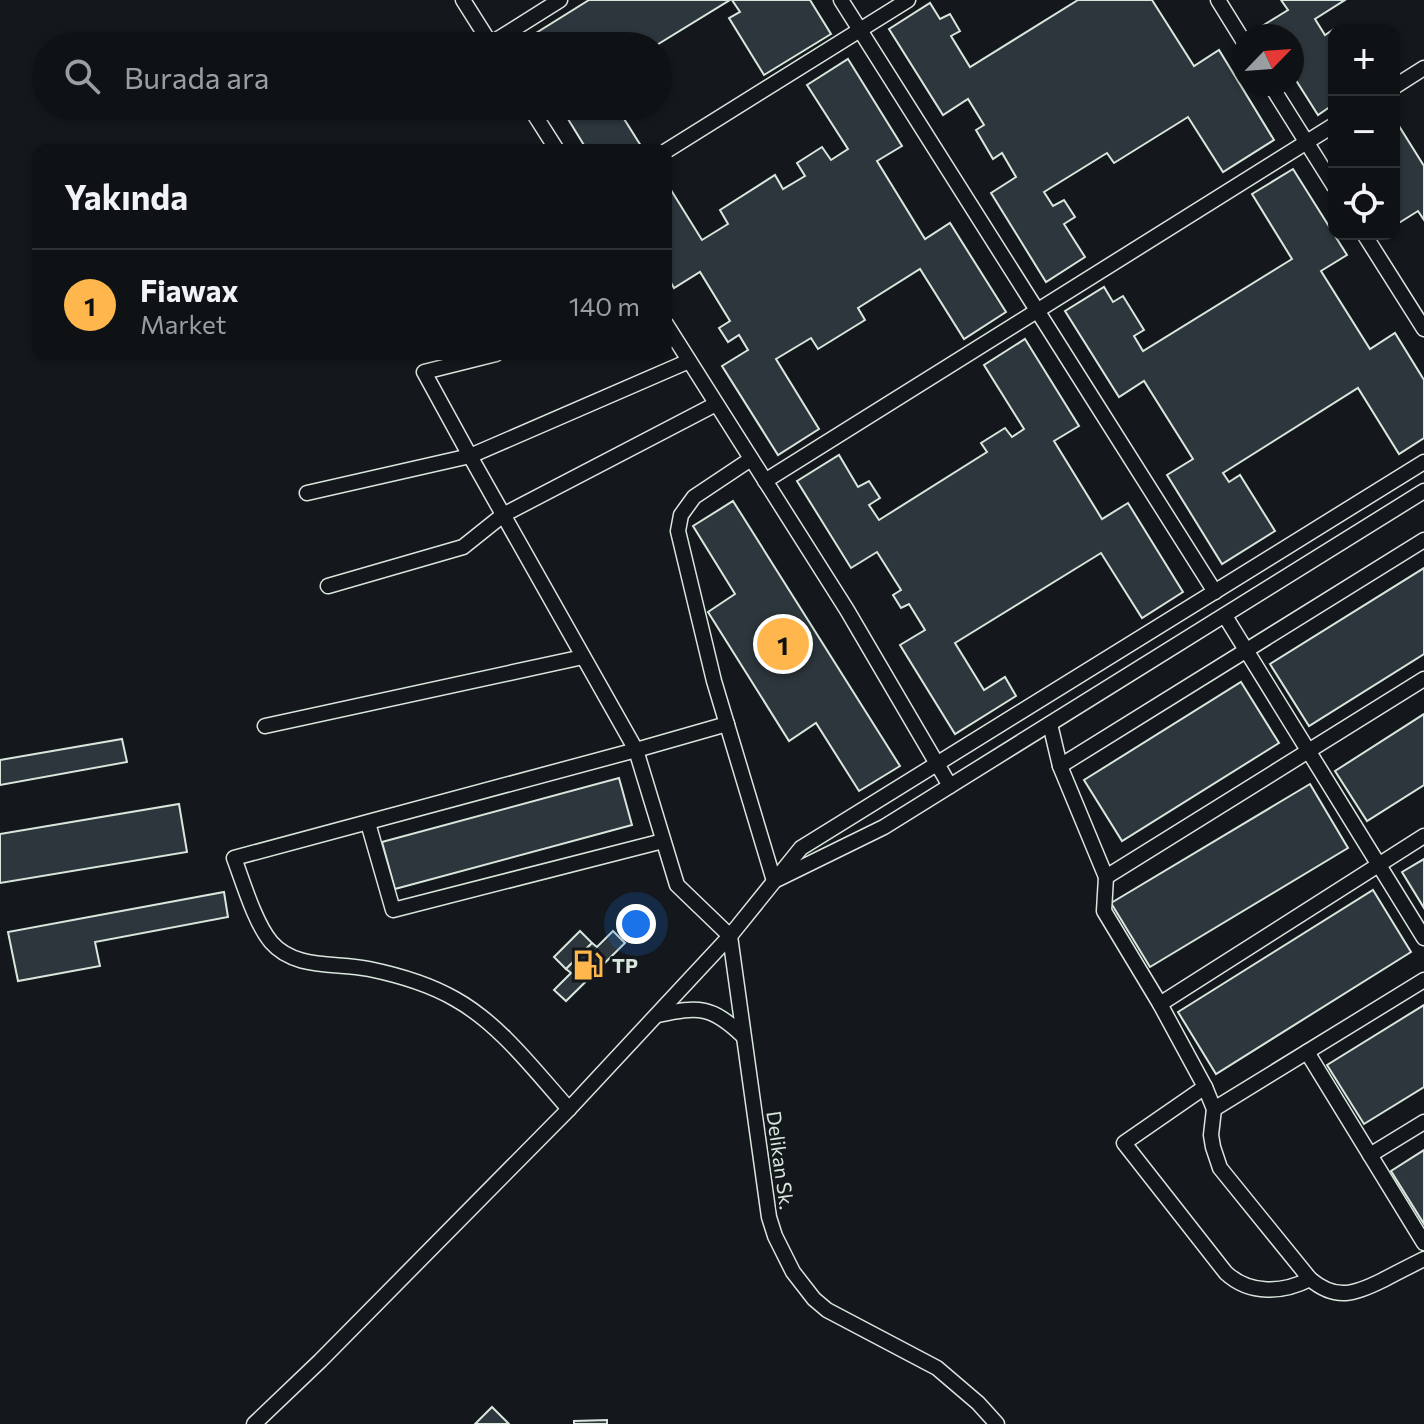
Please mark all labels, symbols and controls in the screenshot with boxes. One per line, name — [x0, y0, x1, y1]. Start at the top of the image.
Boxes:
north arrow — [1232, 24, 1304, 96]
map controls — [1328, 24, 1400, 240]
button: + — [1328, 24, 1400, 96]
search box — [32, 32, 672, 120]
icon: search — [60, 54, 104, 98]
text: Burada ara — [124, 58, 269, 95]
button: − — [1328, 96, 1400, 168]
button: locate — [1328, 168, 1400, 240]
text: Yakında — [64, 175, 188, 217]
text: Fiawax — [140, 271, 239, 308]
text: 1 — [84, 290, 96, 321]
text: 140 m — [569, 290, 640, 321]
text: Market — [140, 308, 226, 339]
pin: 1 — [757, 614, 809, 674]
your location — [616, 904, 656, 944]
fuel station icon: TP — [571, 948, 605, 982]
place label: TP — [612, 953, 638, 977]
street label: Delikan Sk. — [762, 1109, 800, 1211]

